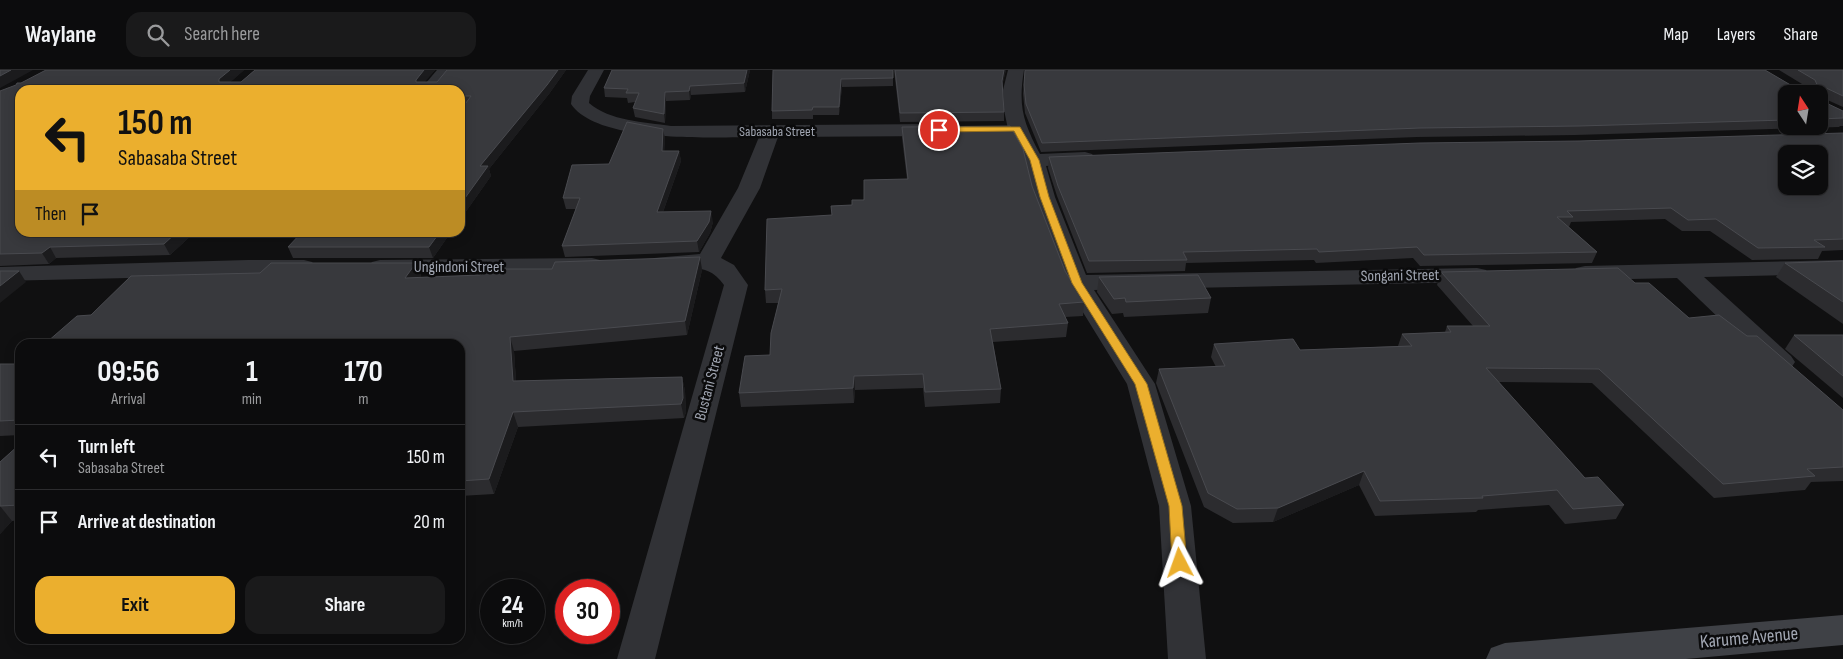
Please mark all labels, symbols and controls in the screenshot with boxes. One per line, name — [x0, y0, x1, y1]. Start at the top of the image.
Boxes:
search box — [126, 12, 476, 57]
text: Waylane — [25, 20, 96, 49]
icon: search — [144, 21, 172, 49]
text: Search here — [184, 23, 260, 46]
text: Map — [1664, 24, 1689, 45]
text: Layers — [1717, 24, 1756, 45]
text: Share — [1784, 24, 1818, 45]
north arrow — [1778, 85, 1828, 135]
map controls — [1778, 85, 1828, 195]
text: 150 m — [118, 102, 192, 145]
icon: left — [35, 105, 100, 170]
pin — [918, 109, 960, 151]
icon: arrive — [925, 116, 953, 144]
street label: Sabasaba Street — [739, 123, 815, 140]
text: Sabasaba Street — [118, 145, 237, 172]
button: layers — [1778, 145, 1828, 195]
icon: arrive — [76, 200, 104, 228]
text: Then — [35, 203, 66, 226]
street label: Ungindoni Street — [414, 258, 504, 277]
street label: Songani Street — [1360, 266, 1440, 286]
street label: Bustani Street — [691, 343, 729, 422]
text: 09:56 — [97, 354, 160, 390]
text: 1 — [246, 354, 258, 390]
text: 170 — [344, 354, 383, 390]
text: Arrival — [111, 390, 146, 409]
text: min — [242, 390, 262, 409]
text: m — [358, 390, 369, 409]
text: Turn left — [78, 436, 135, 459]
icon: left — [35, 443, 63, 471]
text: 150 m — [407, 446, 445, 469]
text: Sabasaba Street — [78, 459, 165, 478]
icon: arrive — [35, 508, 63, 536]
text: Arrive at destination — [78, 511, 216, 534]
text: 20 m — [413, 511, 445, 534]
position arrow — [1153, 536, 1205, 588]
button: Exit — [35, 576, 235, 634]
button: Share — [245, 576, 445, 634]
speed limit sign: 30 — [555, 579, 620, 644]
text: 24 — [501, 590, 524, 621]
text: km/h — [502, 616, 523, 631]
street label: Karume Avenue — [1699, 622, 1799, 654]

